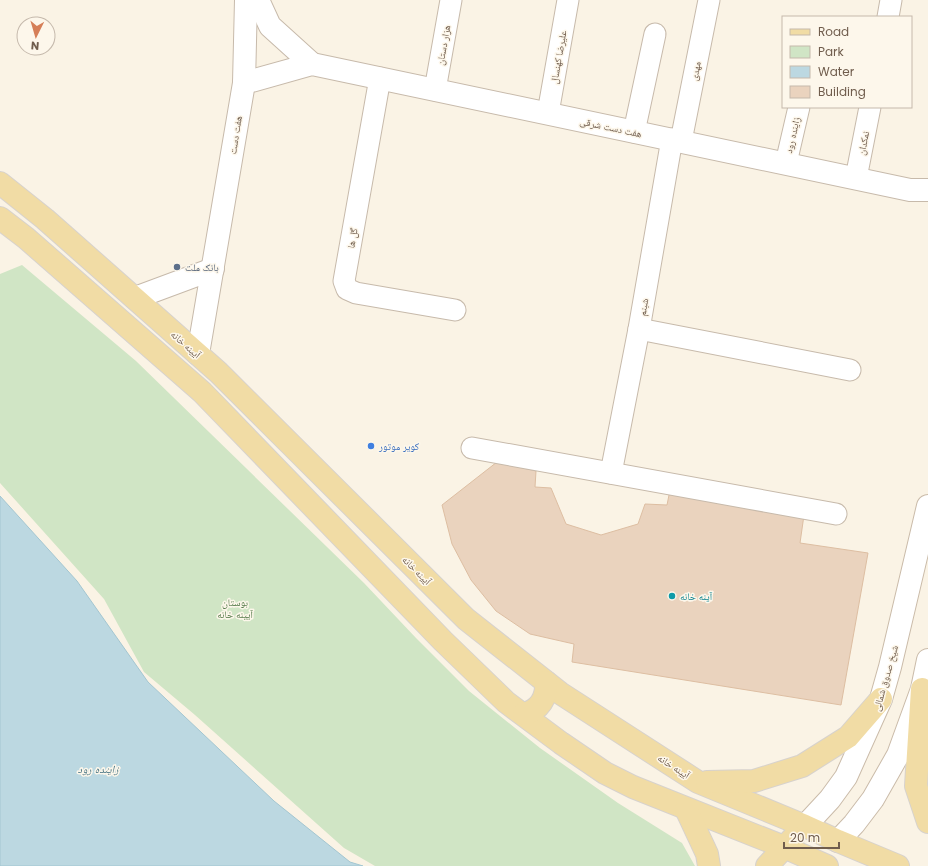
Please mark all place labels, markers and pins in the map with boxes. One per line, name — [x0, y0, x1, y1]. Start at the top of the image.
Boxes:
place label: بانک ملت — [185, 260, 219, 275]
marker: بانک ملت — [172, 262, 182, 272]
place label: کویر موتور — [378, 439, 419, 454]
marker: کویر موتور — [366, 441, 376, 451]
place label: آینه خانه — [680, 589, 713, 604]
marker: آینه خانه — [667, 591, 677, 601]

